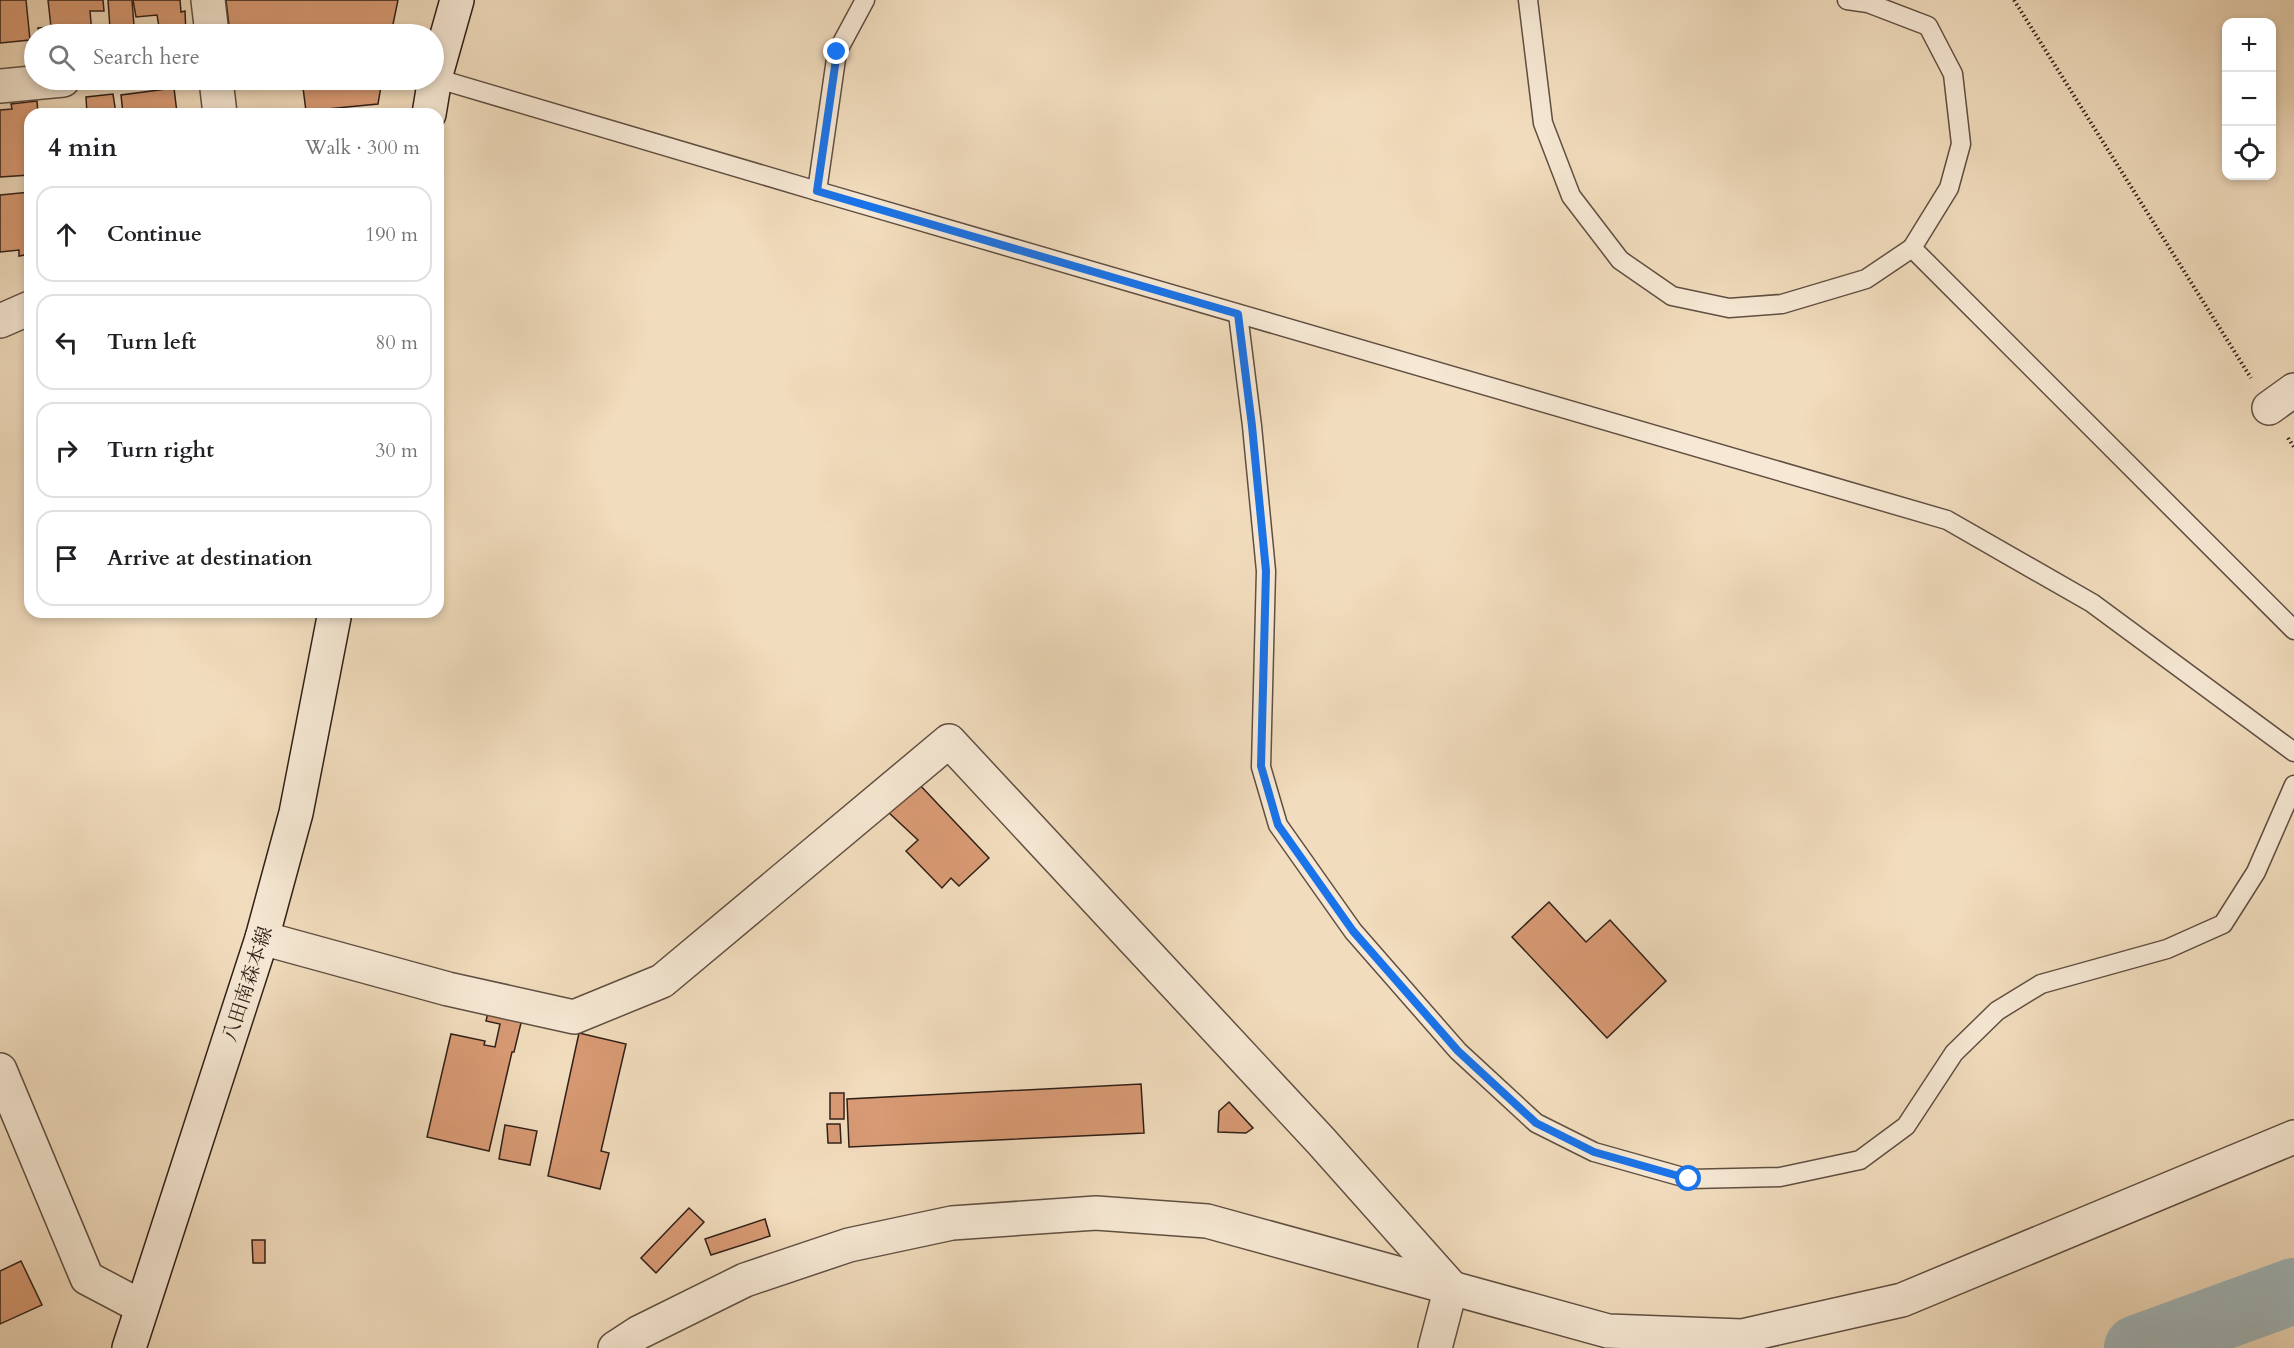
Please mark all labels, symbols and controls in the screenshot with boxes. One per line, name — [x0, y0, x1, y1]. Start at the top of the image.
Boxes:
map controls — [2222, 18, 2276, 180]
button: + — [2222, 18, 2276, 72]
search box — [24, 24, 444, 90]
route end — [823, 38, 849, 64]
icon: search — [45, 41, 78, 74]
text: Search here — [93, 42, 200, 72]
button: − — [2222, 72, 2276, 126]
button: locate — [2222, 126, 2276, 180]
text: 4 min — [48, 130, 117, 165]
text: Walk · 300 m — [305, 134, 420, 161]
icon: ahead — [50, 218, 83, 251]
text: Continue — [107, 219, 202, 249]
text: 190 m — [365, 221, 418, 248]
icon: left — [50, 326, 83, 359]
text: Turn left — [107, 327, 196, 357]
text: 80 m — [375, 329, 418, 356]
icon: right — [50, 434, 83, 467]
text: Turn right — [107, 435, 214, 465]
text: 30 m — [375, 437, 418, 464]
icon: arrive — [50, 542, 83, 575]
text: Arrive at destination — [107, 543, 312, 573]
street label: 八田南森本線 — [216, 923, 279, 1045]
route start — [1675, 1165, 1701, 1191]

